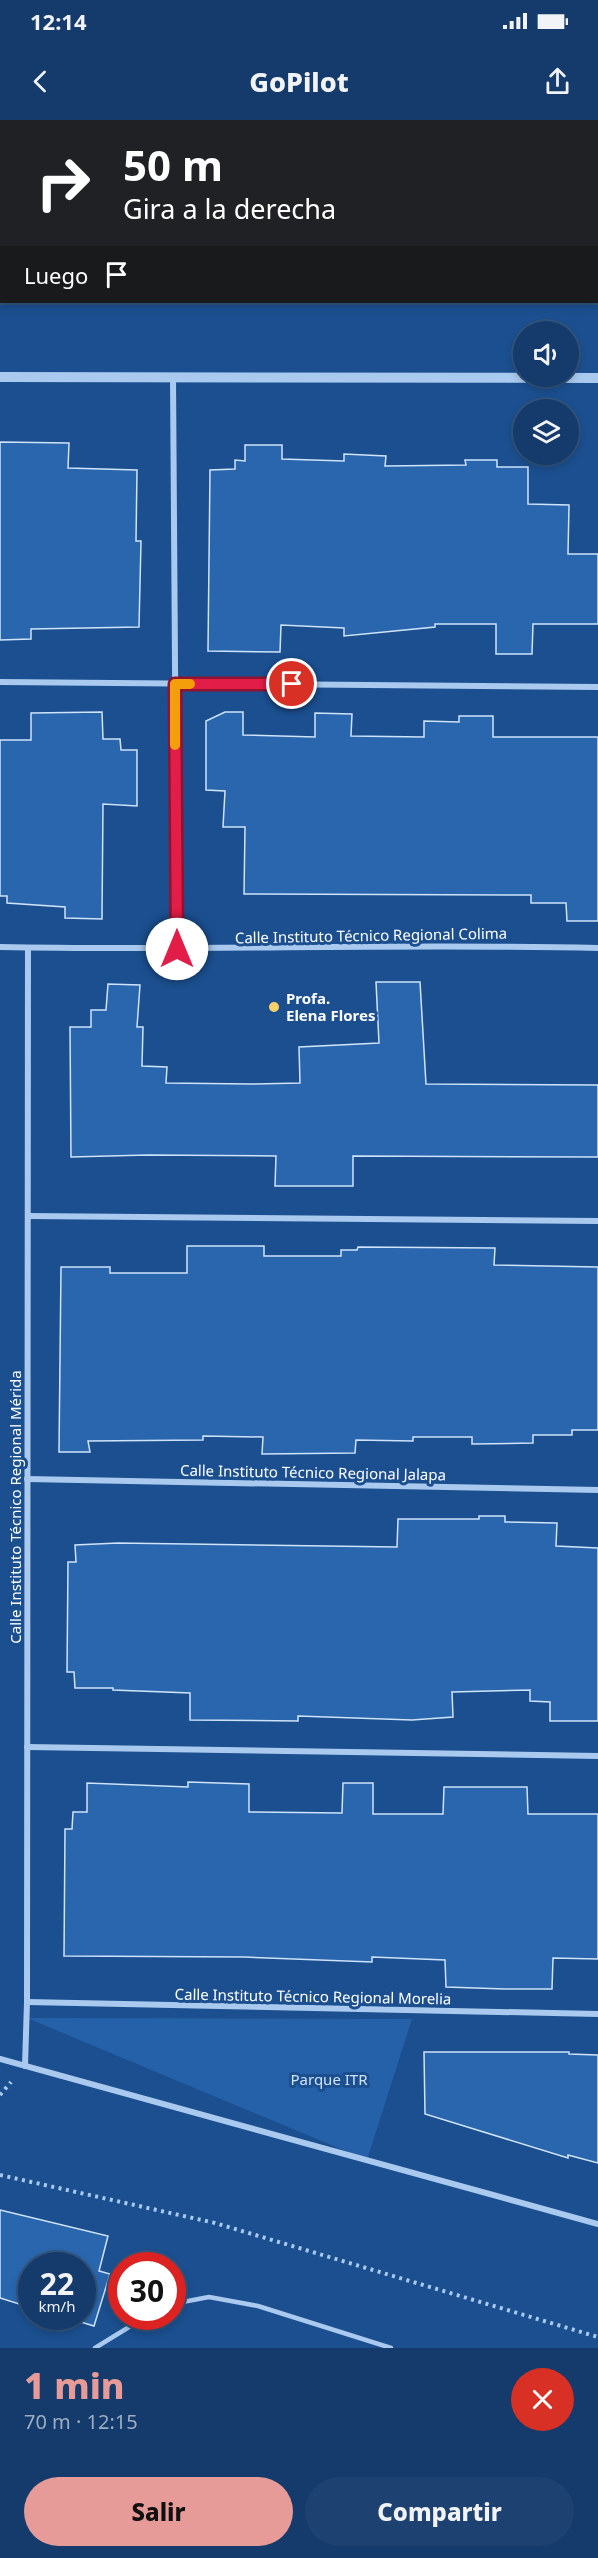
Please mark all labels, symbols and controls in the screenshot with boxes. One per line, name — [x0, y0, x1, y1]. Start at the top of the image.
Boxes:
text: 12:14 — [30, 6, 87, 36]
text: GoPilot — [249, 63, 349, 100]
icon: back — [24, 65, 57, 98]
icon: share — [541, 65, 574, 98]
text: 50 m — [123, 136, 223, 193]
icon: right — [24, 144, 102, 222]
text: Gira a la derecha — [123, 190, 336, 227]
icon: arrive — [100, 258, 133, 291]
text: Luego — [24, 260, 88, 290]
map controls — [513, 321, 579, 465]
button: sound — [513, 321, 579, 387]
button: layers — [513, 399, 579, 465]
pin — [266, 658, 317, 709]
icon: arrive — [275, 667, 308, 700]
position arrow — [145, 917, 209, 981]
street label: Calle Instituto Técnico Regional Colima — [235, 923, 507, 947]
place label: Profa. Elena Flores — [286, 988, 375, 1025]
marker: Profa. Elena Flores — [267, 1000, 281, 1014]
street label: Calle Instituto Técnico Regional Mérida — [5, 1370, 25, 1644]
street label: Calle Instituto Técnico Regional Jalapa — [180, 1460, 446, 1484]
street label: Calle Instituto Técnico Regional Morelia — [174, 1984, 452, 2008]
park label: Parque ITR — [291, 2069, 368, 2089]
speed limit sign: 30 — [108, 2252, 186, 2330]
text: 22 — [40, 2263, 74, 2304]
text: km/h — [39, 2296, 75, 2316]
text: 1 min — [24, 2361, 125, 2410]
button: close — [511, 2368, 574, 2431]
text: 70 m · 12:15 — [24, 2408, 138, 2435]
button: Salir — [24, 2477, 293, 2546]
button: Compartir — [305, 2477, 574, 2546]

